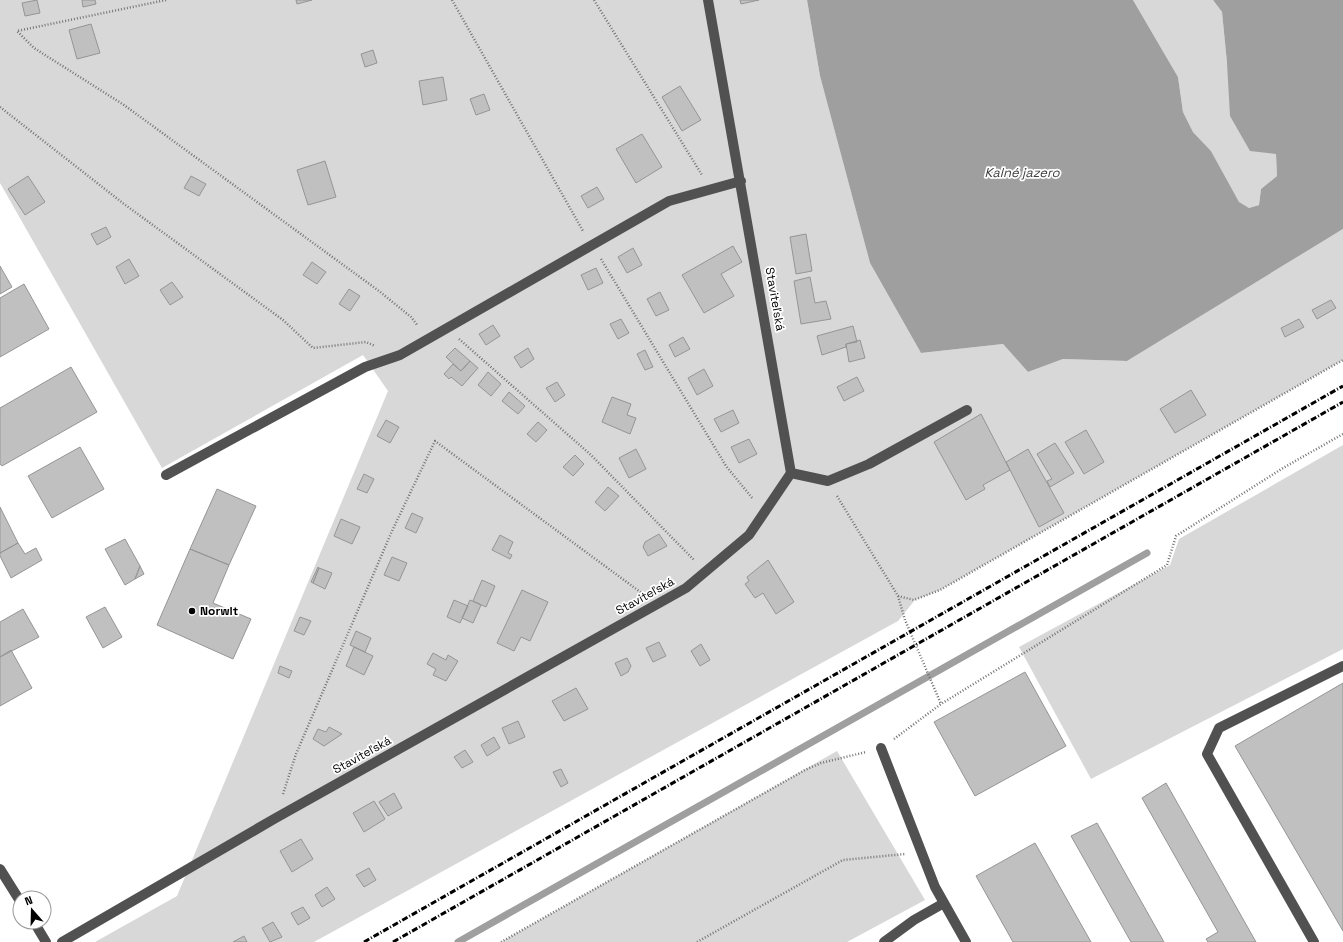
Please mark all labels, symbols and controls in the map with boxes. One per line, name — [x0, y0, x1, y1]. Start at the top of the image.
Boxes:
water label: Kalné jazero — [984, 164, 1061, 181]
street label: Staviteľská — [762, 266, 788, 332]
street label: Staviteľská — [613, 573, 677, 619]
place label: Norwit — [200, 603, 238, 619]
marker: Norwit — [187, 606, 197, 616]
street label: Staviteľská — [330, 732, 394, 778]
north arrow — [12, 890, 52, 930]
text: N — [23, 893, 34, 908]

